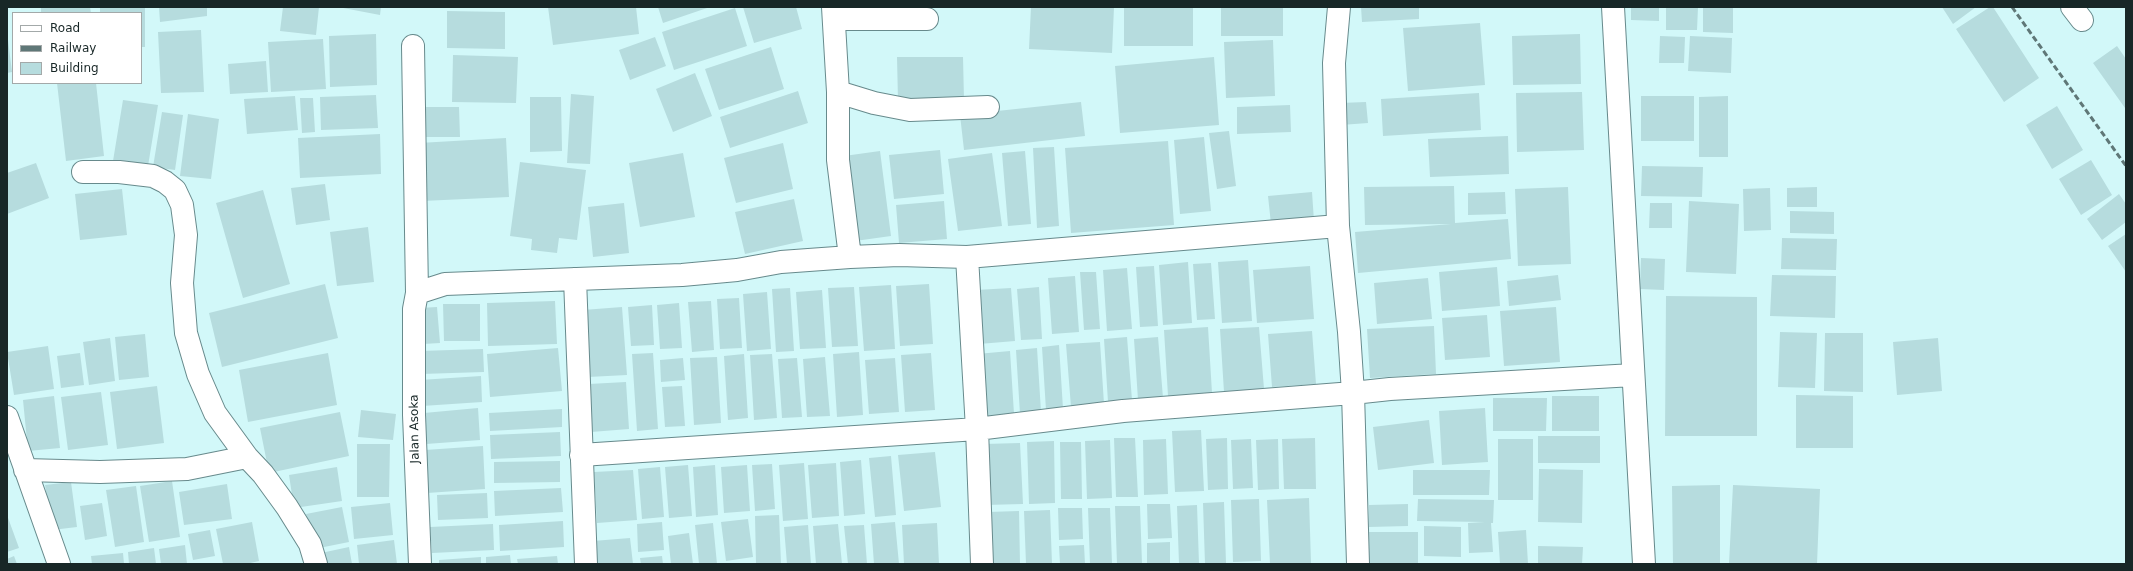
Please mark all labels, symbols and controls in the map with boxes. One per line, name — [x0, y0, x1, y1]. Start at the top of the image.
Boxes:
legend — [12, 12, 142, 84]
text: Road — [50, 21, 80, 35]
text: Railway — [50, 41, 96, 55]
text: Building — [50, 61, 99, 75]
street label: Jalan Asoka — [407, 394, 423, 464]

